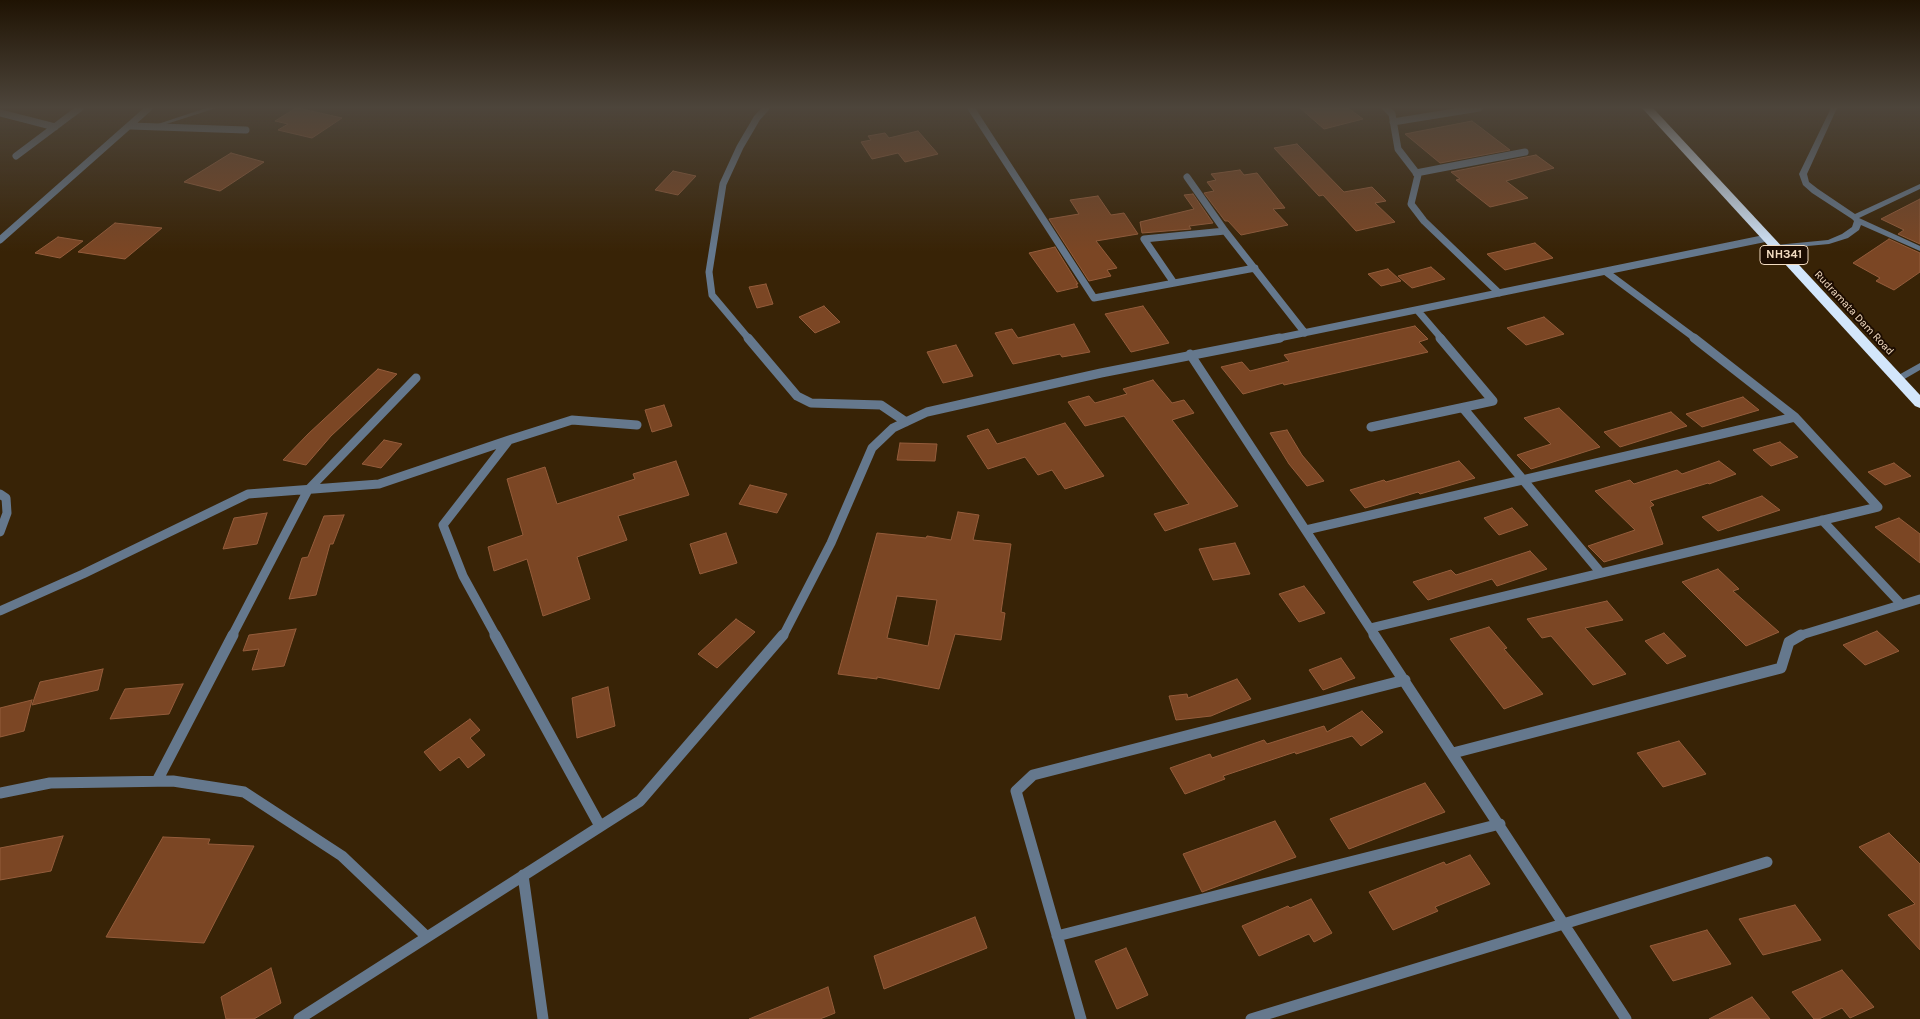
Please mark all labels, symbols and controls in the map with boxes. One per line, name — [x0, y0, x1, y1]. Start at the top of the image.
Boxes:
road number: NH341 — [1760, 246, 1808, 264]
street label: Rudramata Dam Road — [1811, 268, 1897, 358]

